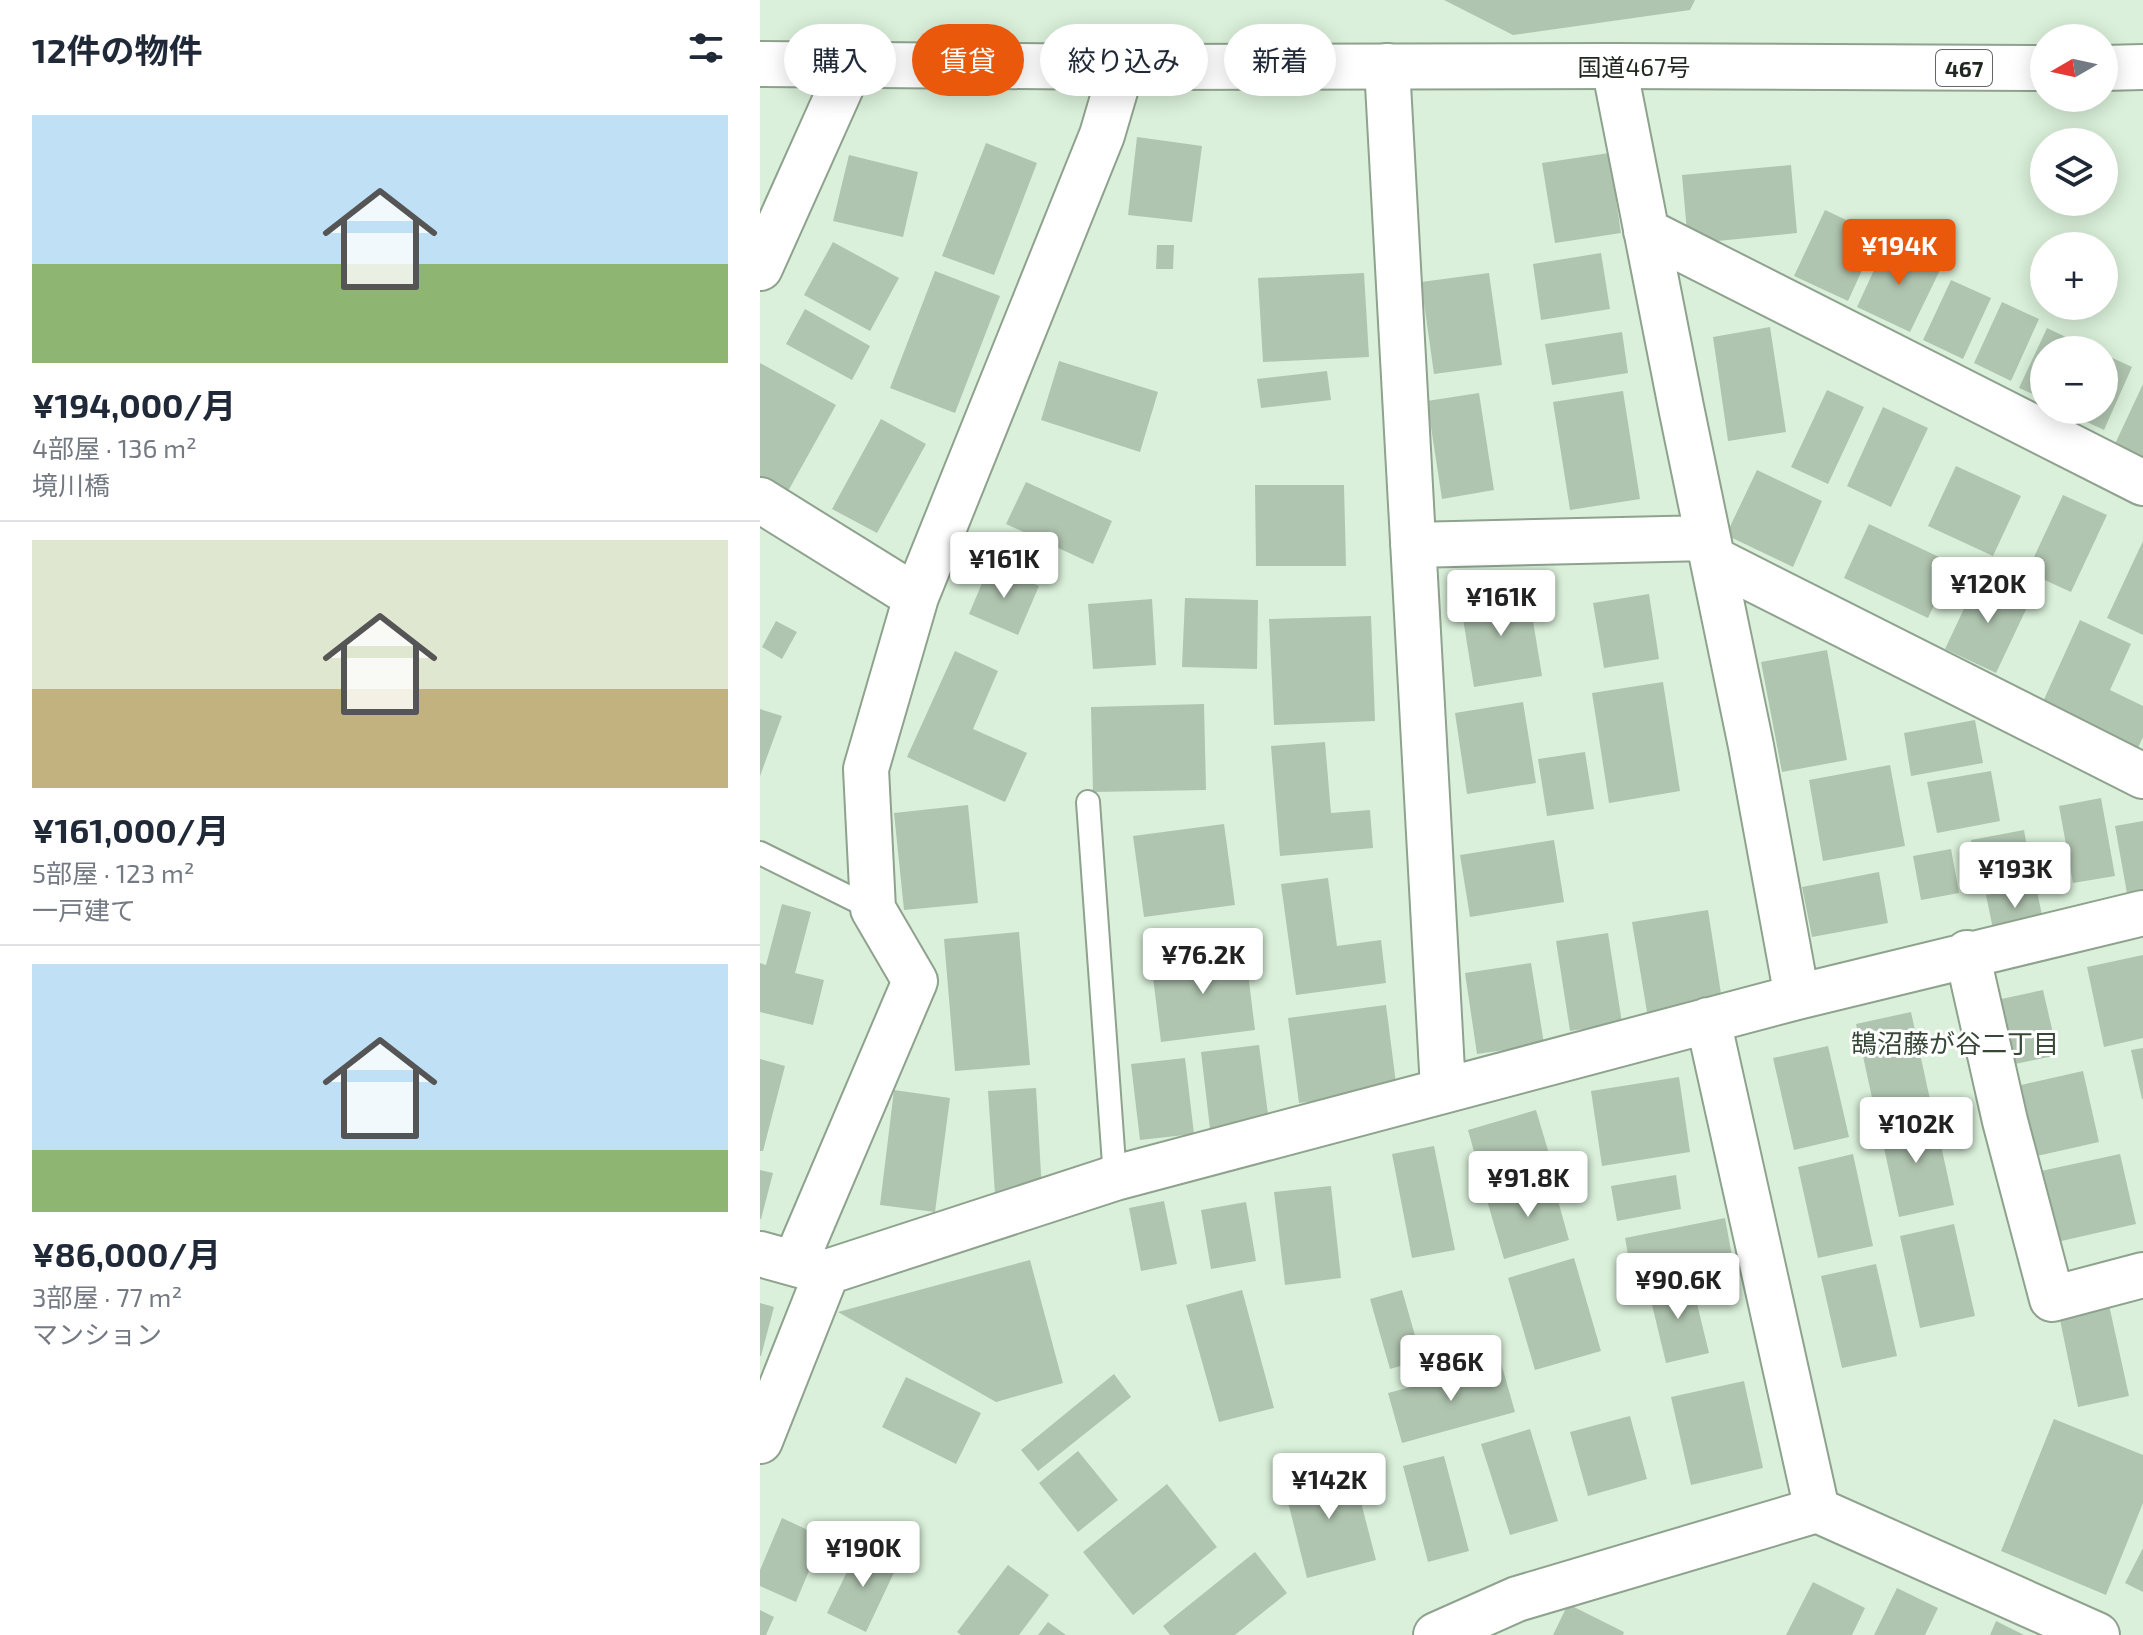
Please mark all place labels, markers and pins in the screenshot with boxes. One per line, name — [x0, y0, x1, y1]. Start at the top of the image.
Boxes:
pin: ¥194K — [1843, 219, 1955, 287]
pin: ¥161K — [948, 532, 1060, 600]
pin: ¥120K — [1932, 557, 2044, 625]
pin: ¥161K — [1445, 570, 1557, 638]
pin: ¥193K — [1959, 842, 2071, 910]
pin: ¥76.2K — [1138, 928, 1268, 996]
pin: ¥102K — [1860, 1097, 1972, 1165]
pin: ¥91.8K — [1463, 1151, 1593, 1219]
pin: ¥90.6K — [1613, 1253, 1743, 1321]
pin: ¥86K — [1404, 1335, 1498, 1403]
pin: ¥142K — [1273, 1453, 1385, 1521]
pin: ¥190K — [807, 1521, 919, 1589]

